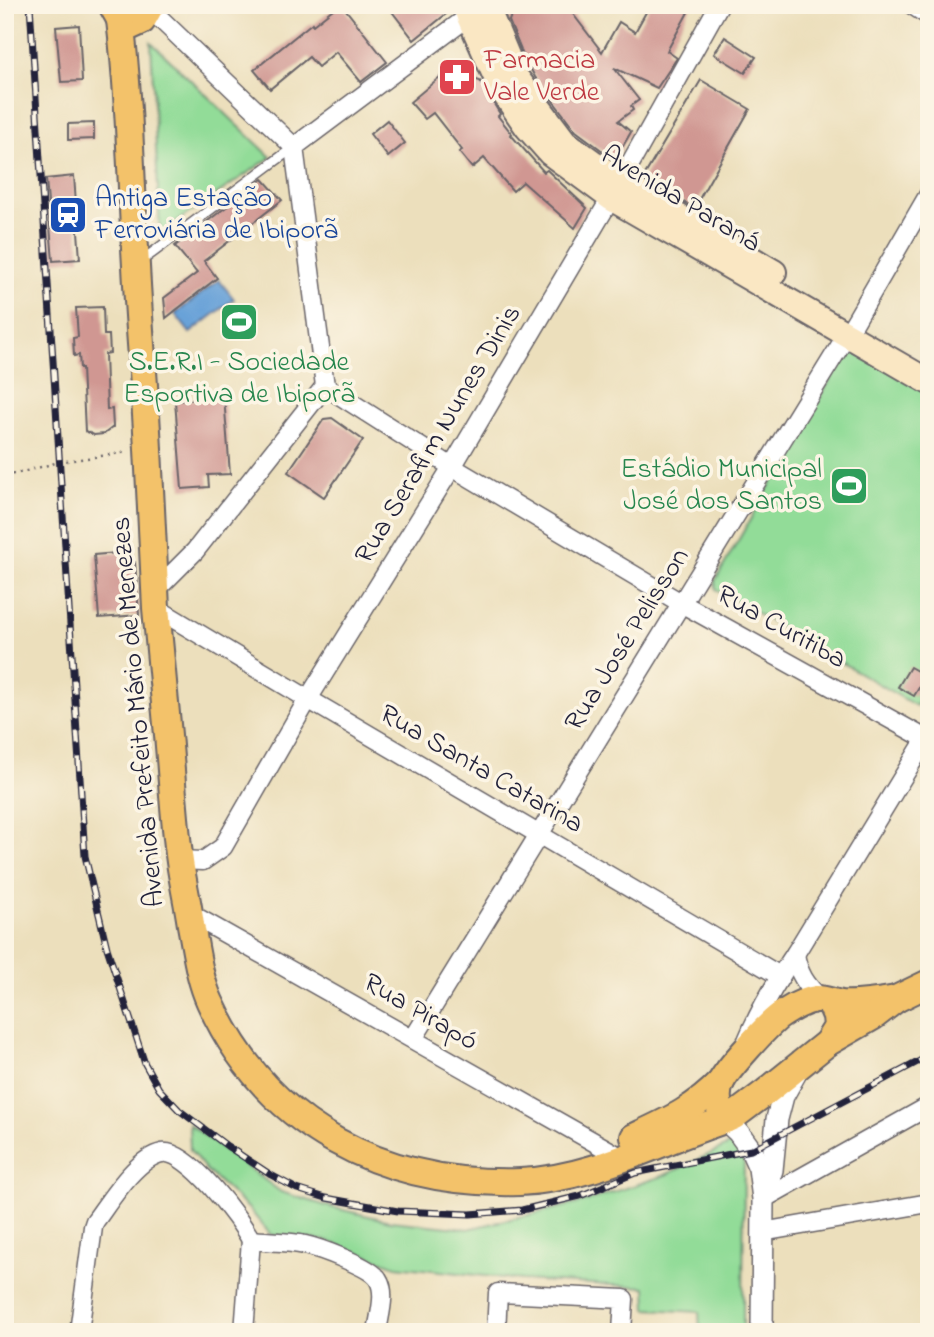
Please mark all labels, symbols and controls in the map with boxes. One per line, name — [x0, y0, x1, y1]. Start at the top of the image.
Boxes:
place label: Farmacia Vale Verde — [483, 41, 600, 114]
pharmacy icon: Farmacia Vale Verde — [436, 56, 478, 98]
street label: Avenida Paraná — [592, 136, 768, 264]
place label: Antiga Estação Ferroviária de Ibiporã — [94, 179, 338, 252]
station icon: Antiga Estação Ferroviária de Ibiporã — [47, 194, 89, 236]
street label: Rua Serafim Nunes Dinis — [345, 298, 533, 572]
sports icon: S.E.R.I - Sociedade Esportiva de Ibiporã — [218, 301, 260, 343]
place label: S.E.R.I - Sociedade Esportiva de Ibiporã — [123, 343, 355, 416]
place label: Estádio Municipal José dos Santos — [621, 450, 822, 523]
sports icon: Estádio Municipal José dos Santos — [828, 465, 870, 507]
street label: Avenida Prefeito Mário de Menezes — [102, 515, 176, 909]
street label: Rua José Pelisson — [555, 540, 701, 740]
street label: Rua Curitiba — [709, 575, 853, 681]
street label: Rua Santa Catarina — [371, 695, 591, 845]
street label: Rua Pirapó — [355, 964, 485, 1062]

